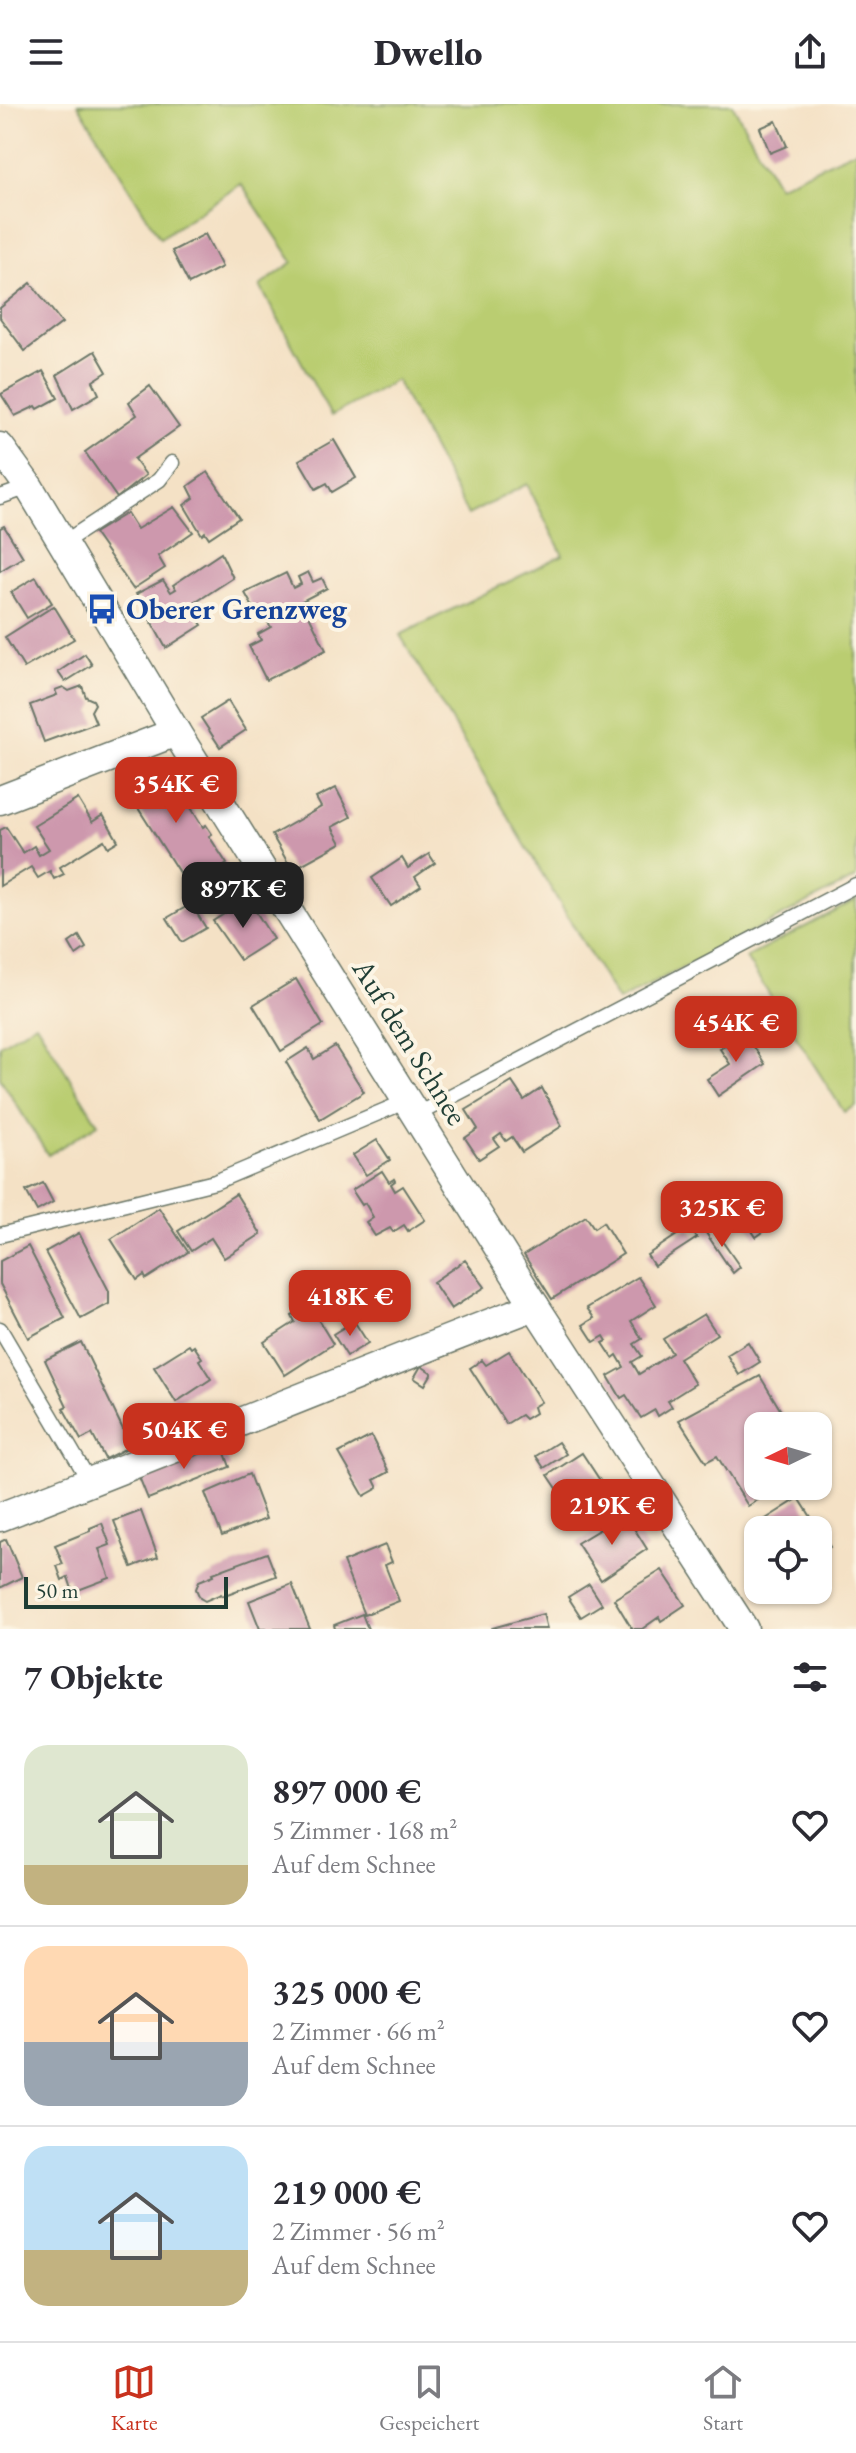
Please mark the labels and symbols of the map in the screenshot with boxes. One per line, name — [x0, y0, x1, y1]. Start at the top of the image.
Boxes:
place label: Oberer Grenzweg — [126, 589, 348, 628]
bus stop icon: Oberer Grenzweg — [85, 592, 119, 626]
pin: 354K € — [111, 757, 241, 825]
pin: 897K € — [178, 862, 308, 930]
street label: Auf dem Schnee — [343, 950, 477, 1132]
pin: 454K € — [671, 996, 801, 1064]
pin: 325K € — [657, 1181, 787, 1249]
pin: 418K € — [285, 1270, 415, 1338]
pin: 504K € — [119, 1403, 249, 1471]
north arrow — [744, 1412, 832, 1500]
pin: 219K € — [547, 1479, 677, 1547]
scale bar — [24, 1573, 228, 1609]

